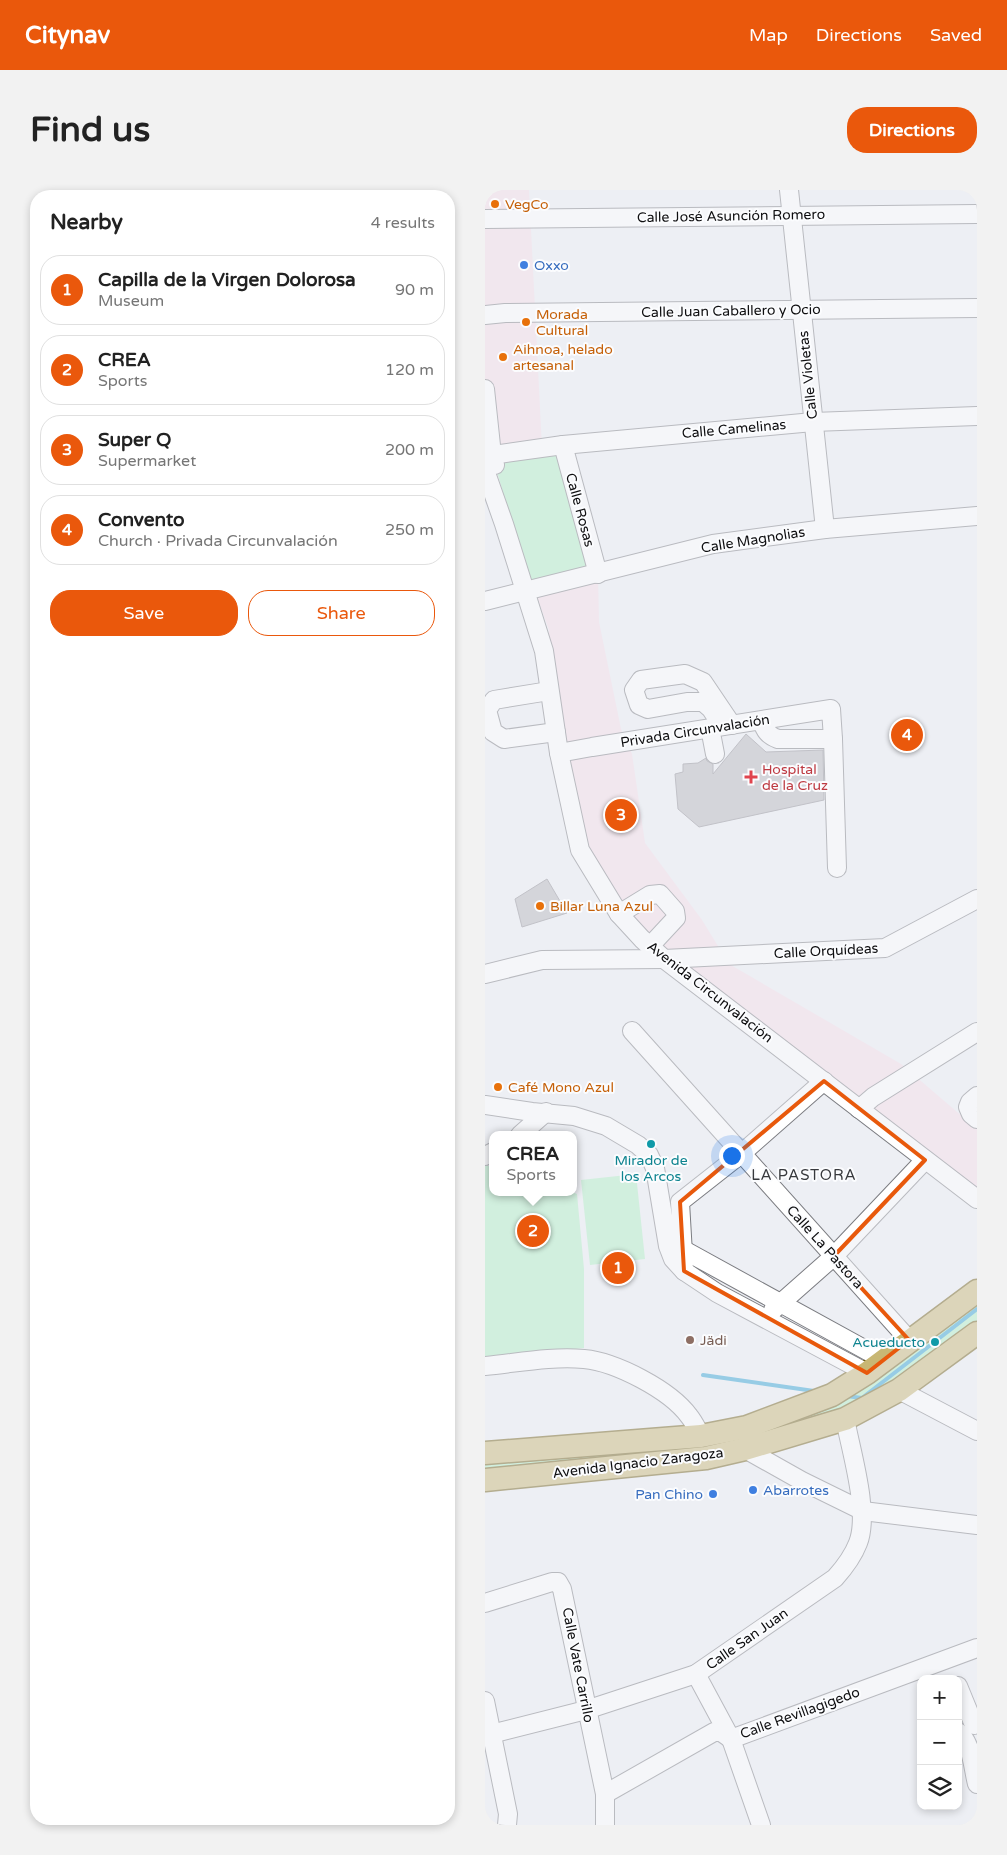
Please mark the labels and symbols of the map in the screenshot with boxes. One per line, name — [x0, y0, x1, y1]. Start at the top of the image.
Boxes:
place label: VegCo — [505, 196, 549, 213]
marker: VegCo — [489, 198, 501, 210]
street label: Calle José Asunción Romero — [637, 206, 825, 226]
place label: Oxxo — [534, 257, 569, 274]
marker: Oxxo — [518, 259, 530, 271]
street label: Calle Juan Caballero y Ocio — [641, 301, 821, 321]
place label: Morada Cultural — [536, 306, 588, 339]
marker: Morada Cultural — [520, 316, 532, 328]
street label: Calle Violetas — [795, 330, 821, 420]
place label: Aihnoa, helado artesanal — [513, 341, 613, 374]
marker: Aihnoa, helado artesanal — [497, 351, 509, 363]
street label: Calle Camelinas — [681, 416, 787, 442]
street label: Calle Rosas — [562, 471, 598, 549]
street label: Calle Magnolias — [700, 523, 806, 557]
street label: Privada Circunvalación — [619, 711, 771, 751]
pin: 4 — [891, 716, 923, 754]
place label: Hospital de la Cruz — [762, 761, 828, 794]
marker: Hospital de la Cruz — [744, 770, 758, 784]
pin: 3 — [605, 796, 637, 834]
place label: Billar Luna Azul — [550, 898, 653, 915]
marker: Billar Luna Azul — [534, 900, 546, 912]
street label: Avenida Circunvalación — [644, 938, 776, 1046]
street label: Calle Orquídeas — [773, 940, 879, 962]
place label: Café Mono Azul — [508, 1079, 614, 1096]
marker: Café Mono Azul — [492, 1081, 504, 1093]
marker: Mirador de los Arcos — [645, 1138, 657, 1150]
your location — [719, 1143, 745, 1169]
place label: Mirador de los Arcos — [614, 1152, 688, 1185]
district label: LA PASTORA — [751, 1166, 857, 1184]
street label: Calle La Pastora — [783, 1202, 867, 1292]
pin: 2 — [517, 1212, 549, 1250]
pin: 1 — [602, 1249, 634, 1287]
place label: Jädi — [700, 1332, 727, 1349]
marker: Jädi — [684, 1334, 696, 1346]
place label: Acueducto — [852, 1334, 925, 1351]
marker: Acueducto — [929, 1336, 941, 1348]
street label: Avenida Ignacio Zaragoza — [552, 1444, 724, 1482]
place label: Abarrotes — [763, 1482, 829, 1499]
marker: Abarrotes — [747, 1484, 759, 1496]
place label: Pan Chino — [635, 1486, 703, 1503]
marker: Pan Chino — [707, 1488, 719, 1500]
street label: Calle San Juan — [703, 1604, 791, 1674]
street label: Calle Vate Carrillo — [559, 1606, 597, 1724]
street label: Calle Revillagigedo — [738, 1683, 862, 1743]

